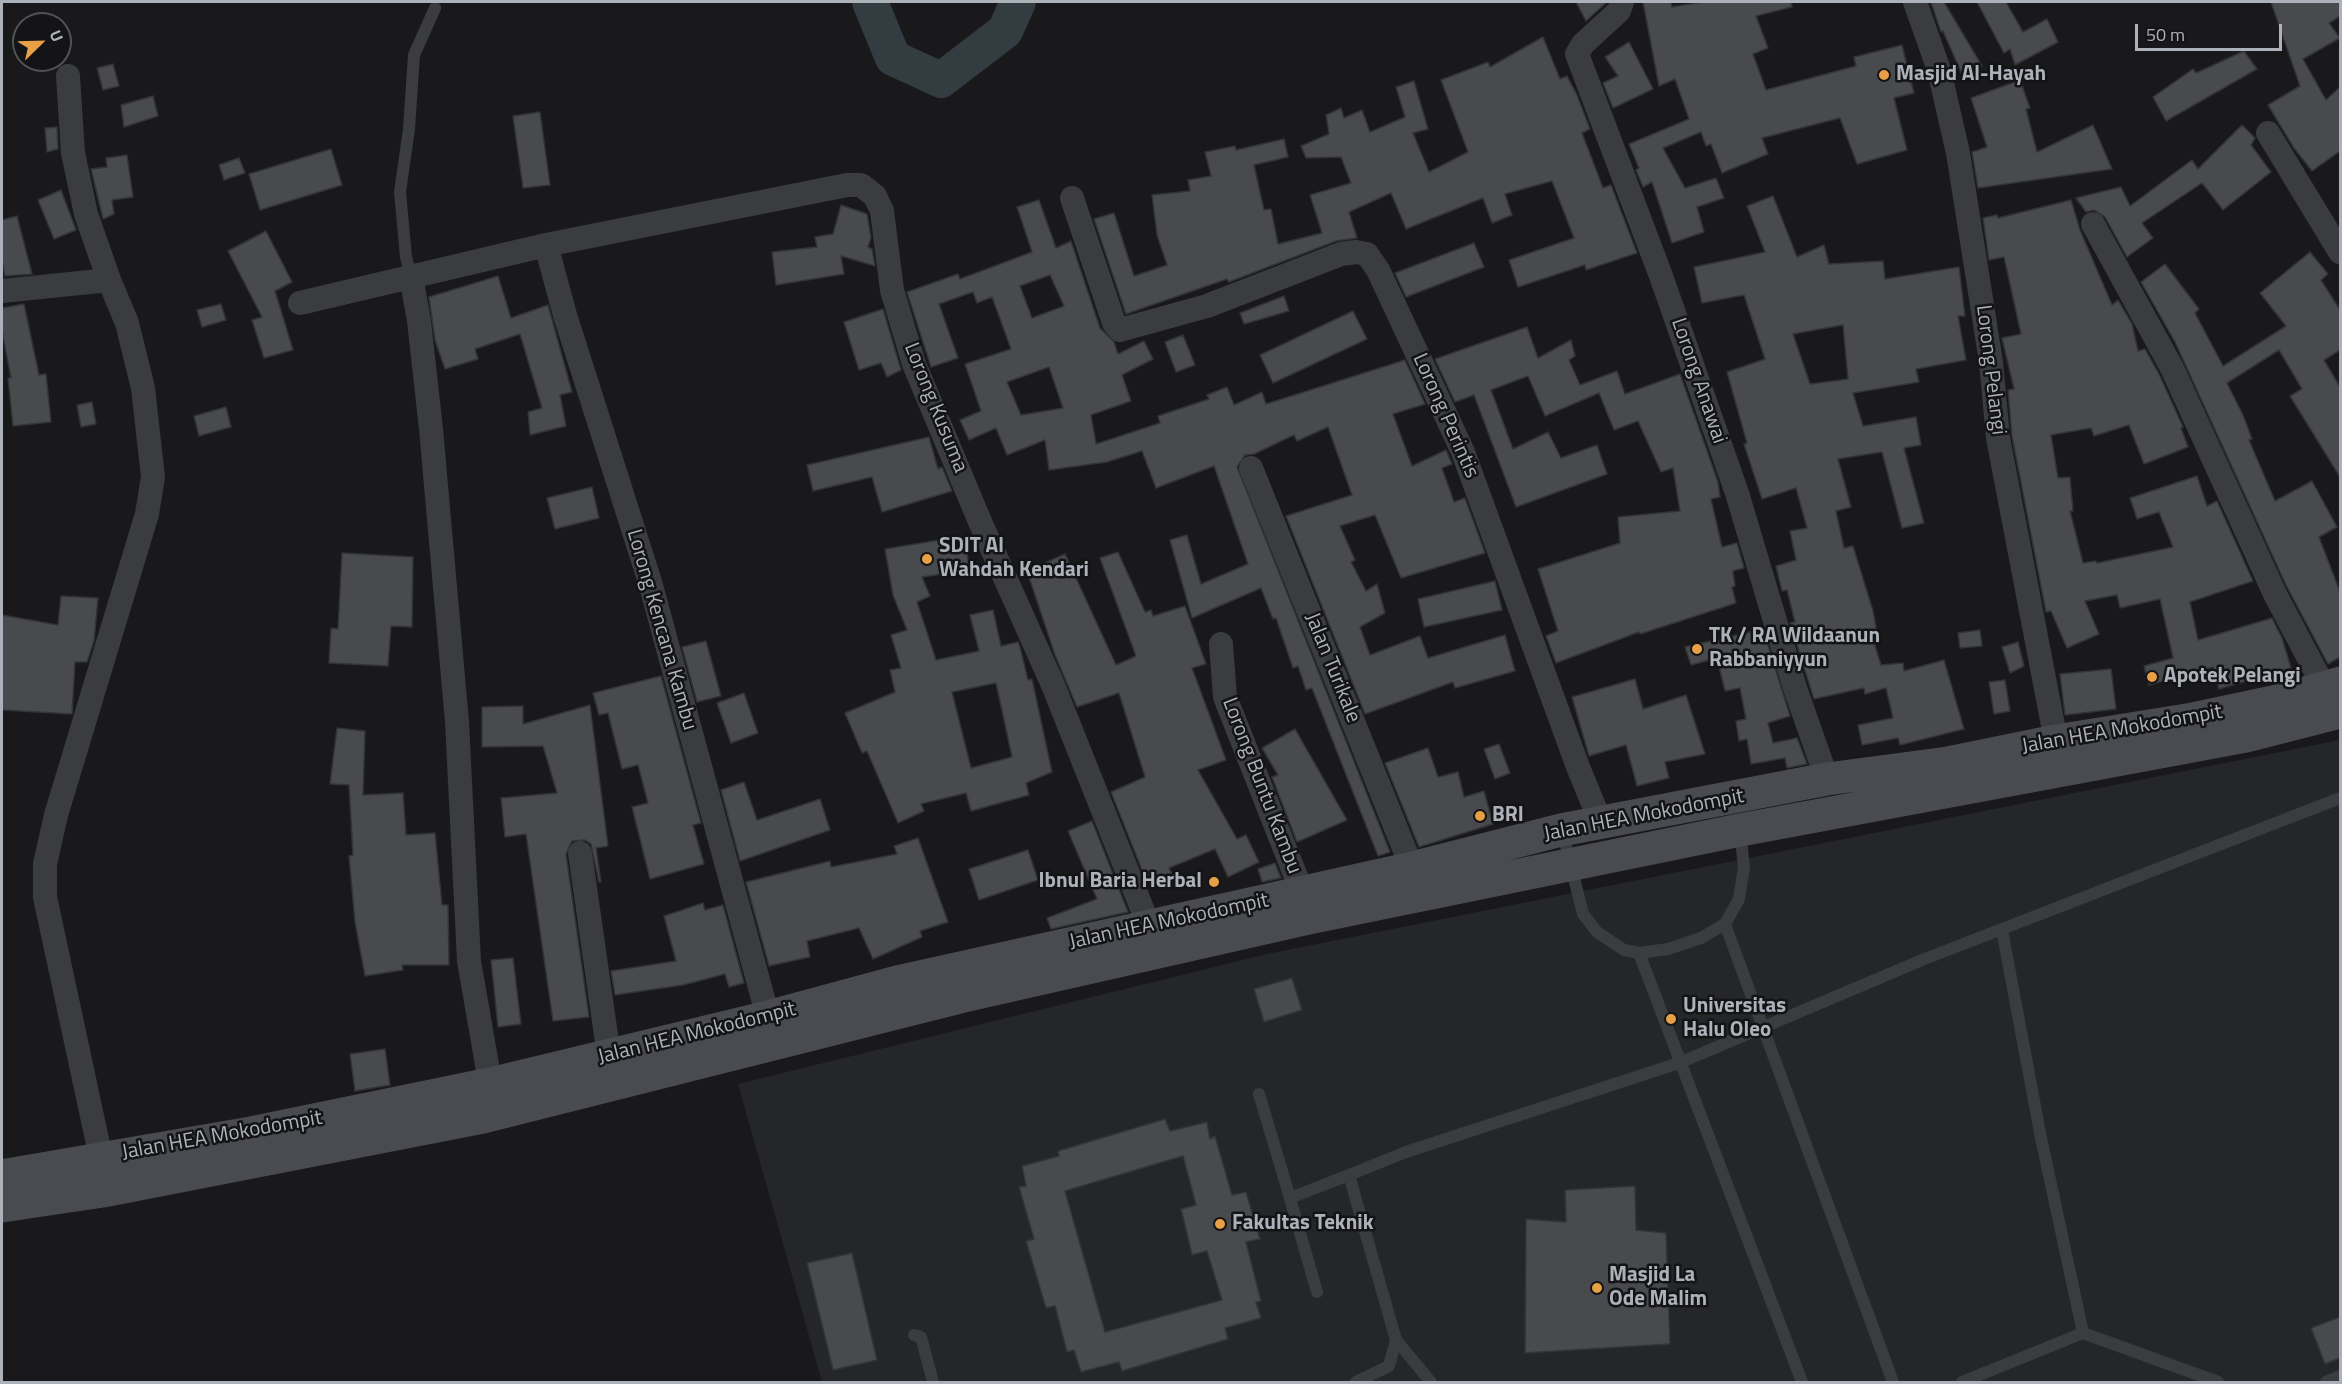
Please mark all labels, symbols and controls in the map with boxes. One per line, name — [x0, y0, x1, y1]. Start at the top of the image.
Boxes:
north arrow — [12, 12, 72, 72]
scale bar — [2138, 12, 2285, 50]
text: 50 m — [2146, 21, 2185, 48]
text: U — [44, 26, 70, 45]
place label: Masjid Al-Hayah — [1896, 62, 2046, 88]
marker: Masjid Al-Hayah — [1877, 68, 1891, 82]
street label: Lorong Pelangi — [1970, 304, 2010, 436]
street label: Lorong Anawai — [1665, 315, 1731, 447]
street label: Lorong Kusuma — [898, 339, 972, 477]
street label: Lorong Perintis — [1406, 350, 1484, 482]
street label: Lorong Kencana Kambu — [620, 527, 702, 733]
place label: SDIT Al Wahdah Kendari — [939, 534, 1089, 584]
marker: SDIT Al Wahdah Kendari — [920, 552, 934, 566]
street label: Jalan Turikale — [1299, 609, 1365, 727]
place label: TK / RA Wildaanun Rabbaniyyun — [1709, 624, 1880, 674]
marker: TK / RA Wildaanun Rabbaniyyun — [1690, 642, 1704, 656]
place label: Apotek Pelangi — [2164, 664, 2301, 690]
marker: Apotek Pelangi — [2145, 670, 2159, 684]
street label: Lorong Buntu Kambu — [1216, 694, 1306, 878]
street label: Jalan HEA Mokodompit — [2020, 700, 2224, 760]
street label: Jalan HEA Mokodompit — [1542, 784, 1746, 848]
place label: BRI — [1492, 803, 1524, 829]
marker: BRI — [1473, 809, 1487, 823]
place label: Ibnul Baria Herbal — [1039, 869, 1202, 895]
marker: Ibnul Baria Herbal — [1207, 875, 1221, 889]
street label: Jalan HEA Mokodompit — [1067, 889, 1271, 955]
place label: Universitas Halu Oleo — [1683, 994, 1786, 1044]
street label: Jalan HEA Mokodompit — [595, 997, 799, 1071]
marker: Universitas Halu Oleo — [1664, 1012, 1678, 1026]
street label: Jalan HEA Mokodompit — [120, 1106, 324, 1166]
place label: Fakultas Teknik — [1232, 1211, 1373, 1237]
marker: Fakultas Teknik — [1213, 1217, 1227, 1231]
place label: Masjid La Ode Malim — [1609, 1263, 1707, 1313]
marker: Masjid La Ode Malim — [1590, 1281, 1604, 1295]

